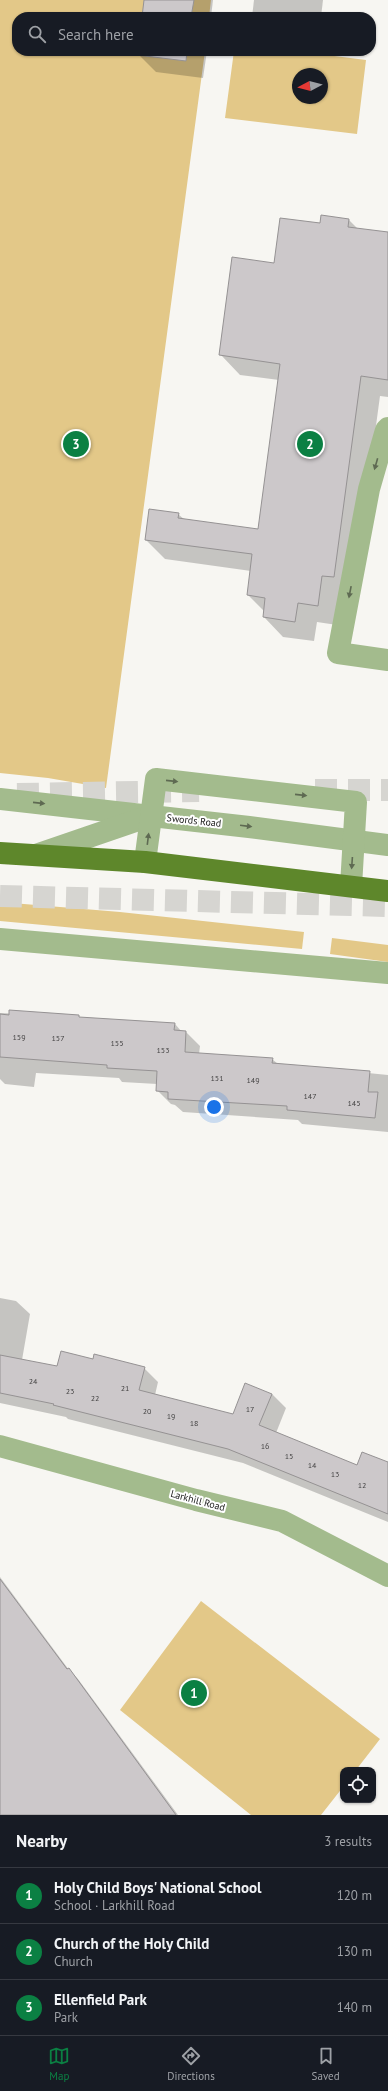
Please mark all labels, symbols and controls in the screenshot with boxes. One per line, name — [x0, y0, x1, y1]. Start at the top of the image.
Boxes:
search box — [12, 12, 376, 56]
icon: search — [26, 23, 48, 45]
text: Search here — [58, 25, 134, 44]
north arrow — [292, 68, 328, 104]
pin: 3 — [63, 429, 89, 459]
pin: 2 — [297, 429, 323, 459]
one-way arrow — [373, 459, 379, 471]
one-way arrow — [346, 586, 352, 598]
one-way arrow — [165, 777, 178, 784]
one-way arrow — [295, 792, 307, 799]
one-way arrow — [33, 800, 45, 806]
street label: Swords Road — [166, 811, 222, 830]
one-way arrow — [240, 823, 252, 829]
one-way arrow — [145, 833, 151, 845]
one-way arrow — [349, 857, 356, 869]
house number: 159 — [12, 1032, 26, 1042]
house number: 157 — [51, 1033, 65, 1043]
house number: 155 — [110, 1038, 124, 1048]
house number: 153 — [156, 1045, 170, 1055]
house number: 151 — [210, 1073, 224, 1083]
house number: 149 — [246, 1075, 260, 1085]
house number: 147 — [303, 1091, 317, 1101]
your location — [204, 1097, 224, 1117]
house number: 145 — [347, 1098, 361, 1108]
house number: 24 — [29, 1376, 38, 1386]
house number: 21 — [121, 1383, 129, 1393]
house number: 23 — [66, 1386, 74, 1396]
house number: 22 — [91, 1393, 99, 1403]
house number: 17 — [246, 1404, 254, 1414]
house number: 20 — [143, 1406, 152, 1416]
house number: 19 — [167, 1411, 175, 1421]
house number: 18 — [190, 1418, 198, 1428]
house number: 16 — [261, 1441, 269, 1451]
house number: 15 — [285, 1451, 293, 1461]
house number: 14 — [308, 1460, 317, 1470]
house number: 13 — [331, 1469, 339, 1479]
house number: 12 — [358, 1480, 366, 1490]
street label: Larkhill Road — [169, 1487, 227, 1514]
pin: 1 — [181, 1678, 207, 1708]
map controls — [340, 1767, 376, 1803]
button: locate — [340, 1767, 376, 1803]
text: Nearby — [16, 1830, 67, 1852]
text: 3 results — [324, 1833, 372, 1850]
text: Holy Child Boys' National School — [54, 1878, 261, 1897]
text: 1 — [25, 1887, 33, 1904]
text: 120 m — [337, 1887, 372, 1904]
text: School · Larkhill Road — [54, 1897, 175, 1914]
text: Church of the Holy Child — [54, 1934, 209, 1953]
text: 2 — [25, 1943, 33, 1960]
text: 130 m — [337, 1943, 372, 1960]
text: Church — [54, 1953, 93, 1970]
text: Ellenfield Park — [54, 1990, 147, 2009]
text: 3 — [25, 1999, 33, 2016]
text: 140 m — [337, 1999, 372, 2016]
text: Park — [54, 2009, 78, 2026]
tab: Map — [48, 2045, 70, 2083]
tab: Directions — [167, 2045, 215, 2083]
tab: Saved — [312, 2045, 340, 2083]

